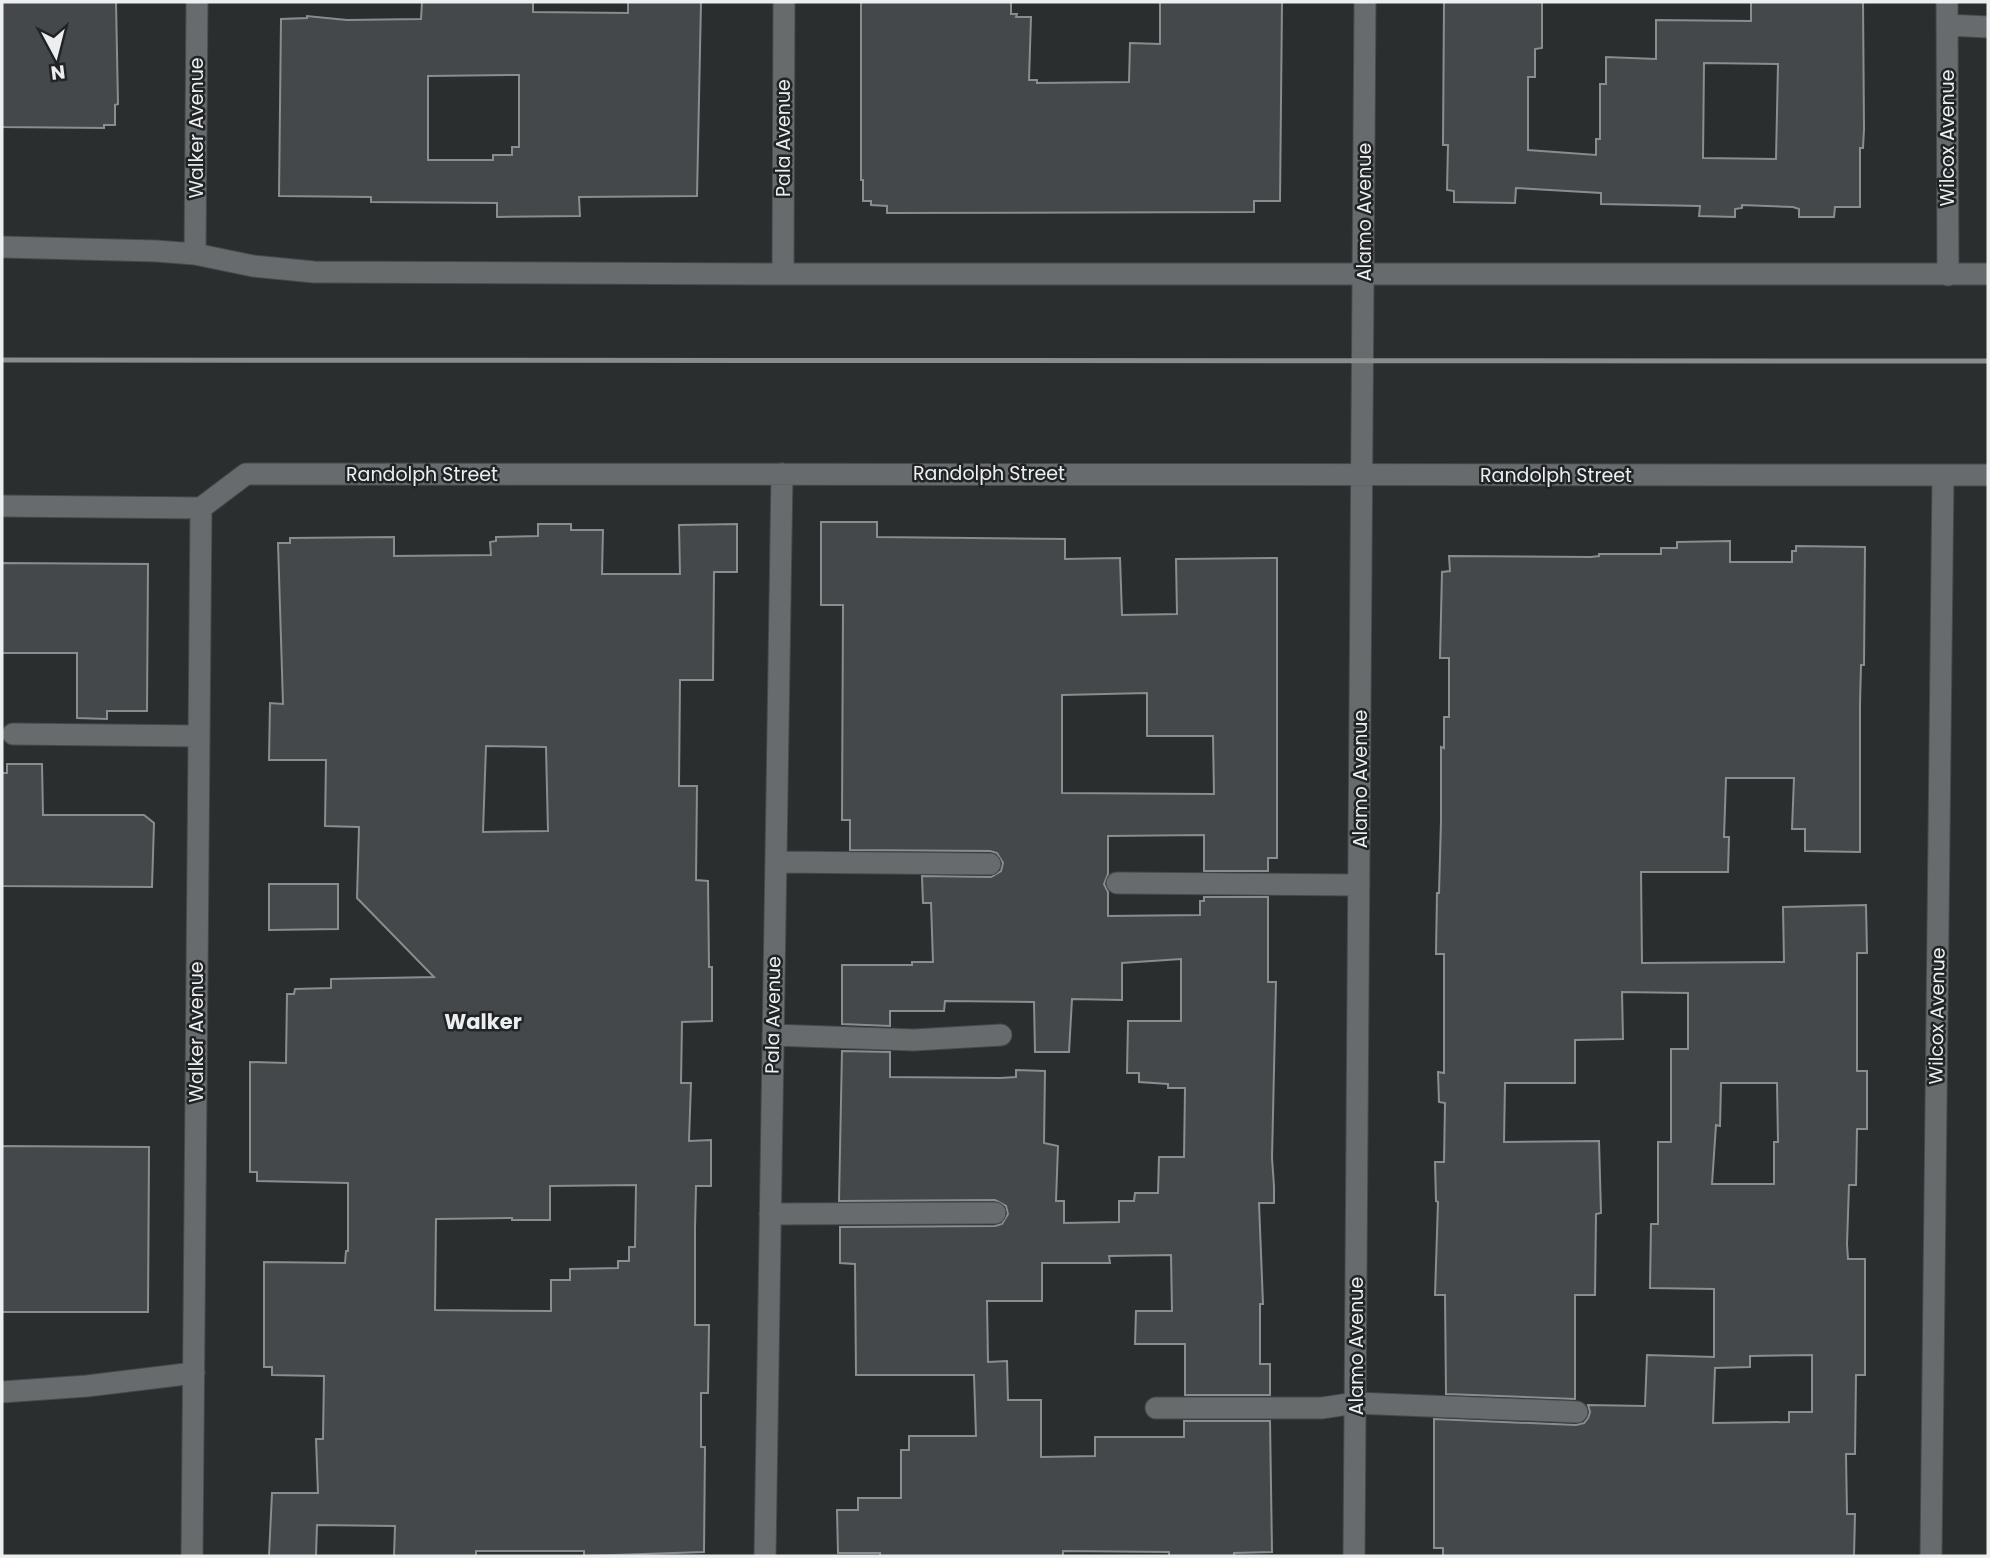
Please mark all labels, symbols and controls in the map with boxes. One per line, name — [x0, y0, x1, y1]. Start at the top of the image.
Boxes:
north arrow — [21, 21, 91, 91]
street label: Walker Avenue — [183, 57, 210, 199]
text: N — [49, 58, 67, 87]
street label: Wilcox Avenue — [1934, 69, 1961, 207]
street label: Pala Avenue — [770, 79, 797, 197]
street label: Alamo Avenue — [1351, 143, 1378, 281]
street label: Randolph Street — [913, 460, 1065, 487]
street label: Randolph Street — [346, 461, 498, 488]
street label: Randolph Street — [1480, 462, 1632, 489]
street label: Alamo Avenue — [1347, 710, 1374, 848]
street label: Wilcox Avenue — [1922, 947, 1952, 1085]
street label: Pala Avenue — [758, 956, 788, 1074]
street label: Walker Avenue — [183, 961, 210, 1103]
district label: Walker — [444, 1007, 522, 1036]
street label: Alamo Avenue — [1343, 1277, 1370, 1415]

